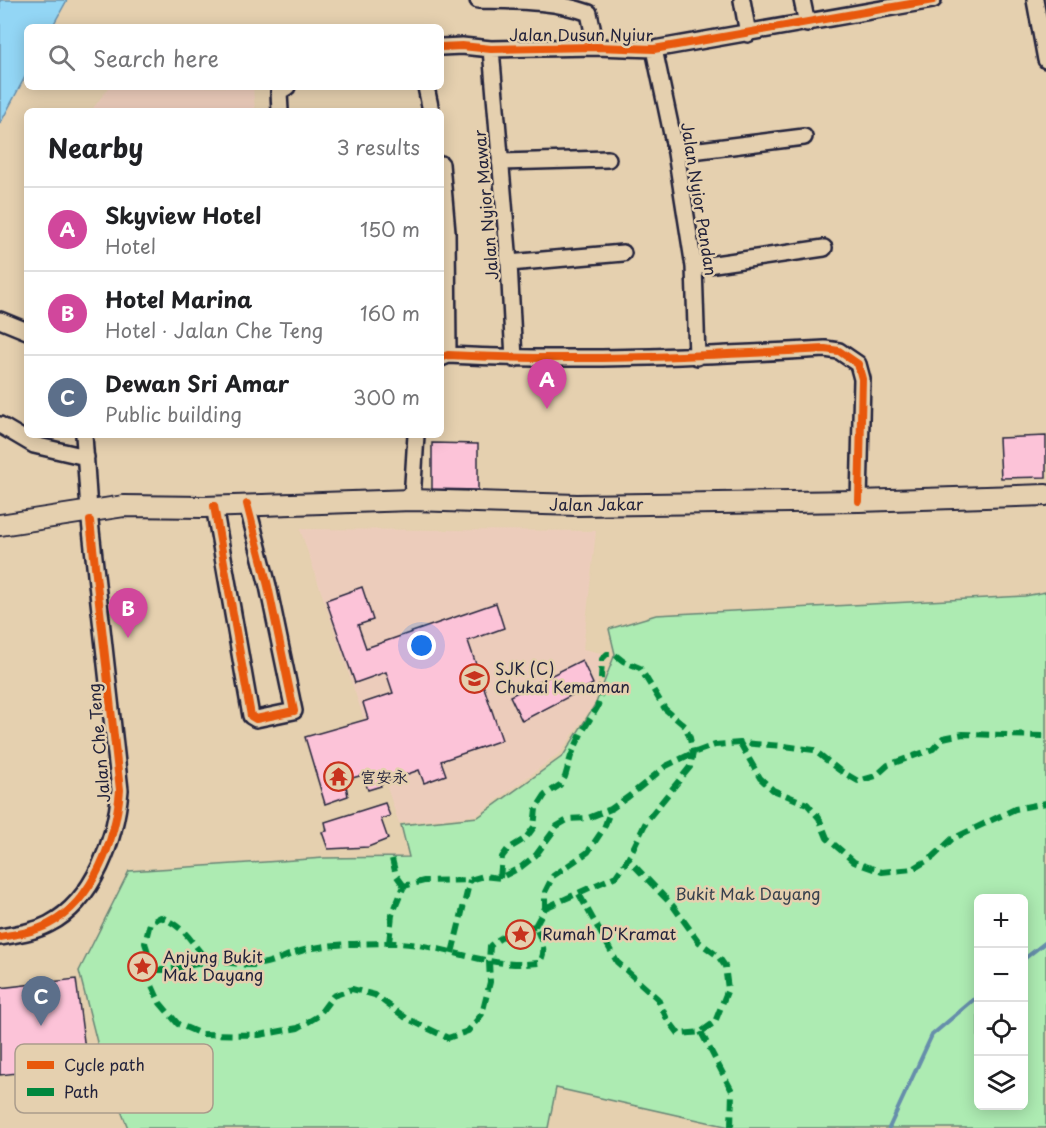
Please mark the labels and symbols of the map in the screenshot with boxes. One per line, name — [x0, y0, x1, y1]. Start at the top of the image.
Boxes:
street label: Jalan Dusun Nyiur — [509, 22, 653, 46]
street label: Jalan Nyior Pandan — [676, 120, 724, 277]
street label: Jalan Nyior Mawar — [466, 128, 504, 281]
pin: A — [528, 360, 566, 409]
street label: Jalan Jakar — [549, 491, 644, 516]
pin: B — [108, 588, 148, 638]
your location — [407, 631, 436, 660]
place label: SJK (C) Chukai Kemaman — [495, 656, 630, 698]
school or university icon: SJK (C) Chukai Kemaman — [458, 662, 490, 694]
street label: Jalan Che Teng — [81, 682, 115, 804]
temple icon: 宮安永 — [323, 761, 355, 793]
place label: 宮安永 — [360, 764, 408, 788]
park label: Bukit Mak Dayang — [676, 881, 820, 905]
place icon: Rumah D'Kramat — [505, 918, 537, 950]
place label: Rumah D'Kramat — [542, 921, 677, 945]
place label: Anjung Bukit Mak Dayang — [163, 944, 263, 986]
place icon: Anjung Bukit Mak Dayang — [126, 950, 158, 982]
pin: C — [22, 976, 60, 1026]
legend — [15, 1044, 213, 1113]
text: Cycle path — [64, 1052, 145, 1076]
text: Path — [64, 1079, 99, 1103]

